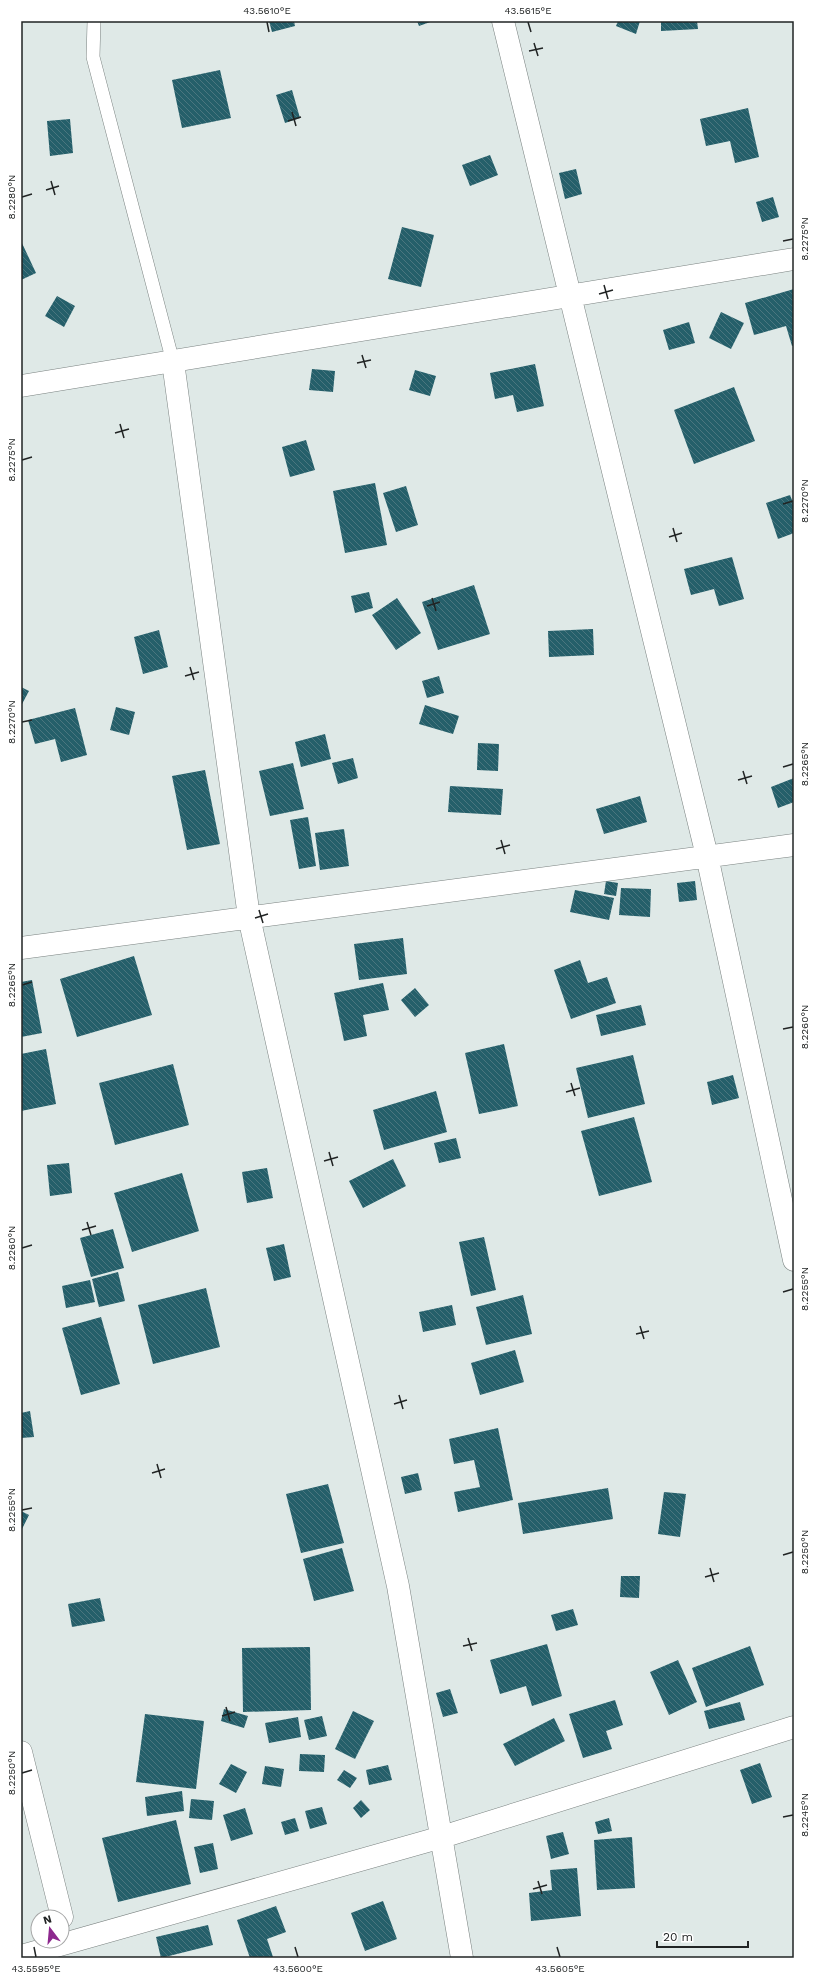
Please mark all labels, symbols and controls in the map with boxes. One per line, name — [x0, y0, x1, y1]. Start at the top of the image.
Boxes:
text: 43.5610°E — [243, 5, 291, 16]
text: 43.5615°E — [504, 5, 552, 16]
text: 8.2280°N — [6, 175, 17, 219]
text: 8.2275°N — [799, 217, 810, 261]
text: 8.2275°N — [6, 438, 17, 482]
text: 8.2270°N — [799, 479, 810, 523]
text: 8.2270°N — [6, 700, 17, 744]
text: 8.2265°N — [799, 742, 810, 786]
text: 8.2265°N — [6, 963, 17, 1007]
text: 8.2260°N — [799, 1005, 810, 1049]
text: 8.2260°N — [6, 1226, 17, 1270]
text: 8.2255°N — [799, 1267, 810, 1311]
text: 8.2255°N — [6, 1488, 17, 1532]
text: 8.2250°N — [799, 1530, 810, 1574]
text: 8.2250°N — [6, 1751, 17, 1795]
text: 8.2245°N — [799, 1793, 810, 1837]
north arrow — [30, 1909, 70, 1949]
text: N — [42, 1912, 53, 1927]
scale bar — [657, 1923, 748, 1949]
text: 20 m — [663, 1930, 693, 1944]
text: 43.5595°E — [11, 1963, 61, 1974]
text: 43.5600°E — [273, 1963, 323, 1974]
text: 43.5605°E — [535, 1963, 585, 1974]

